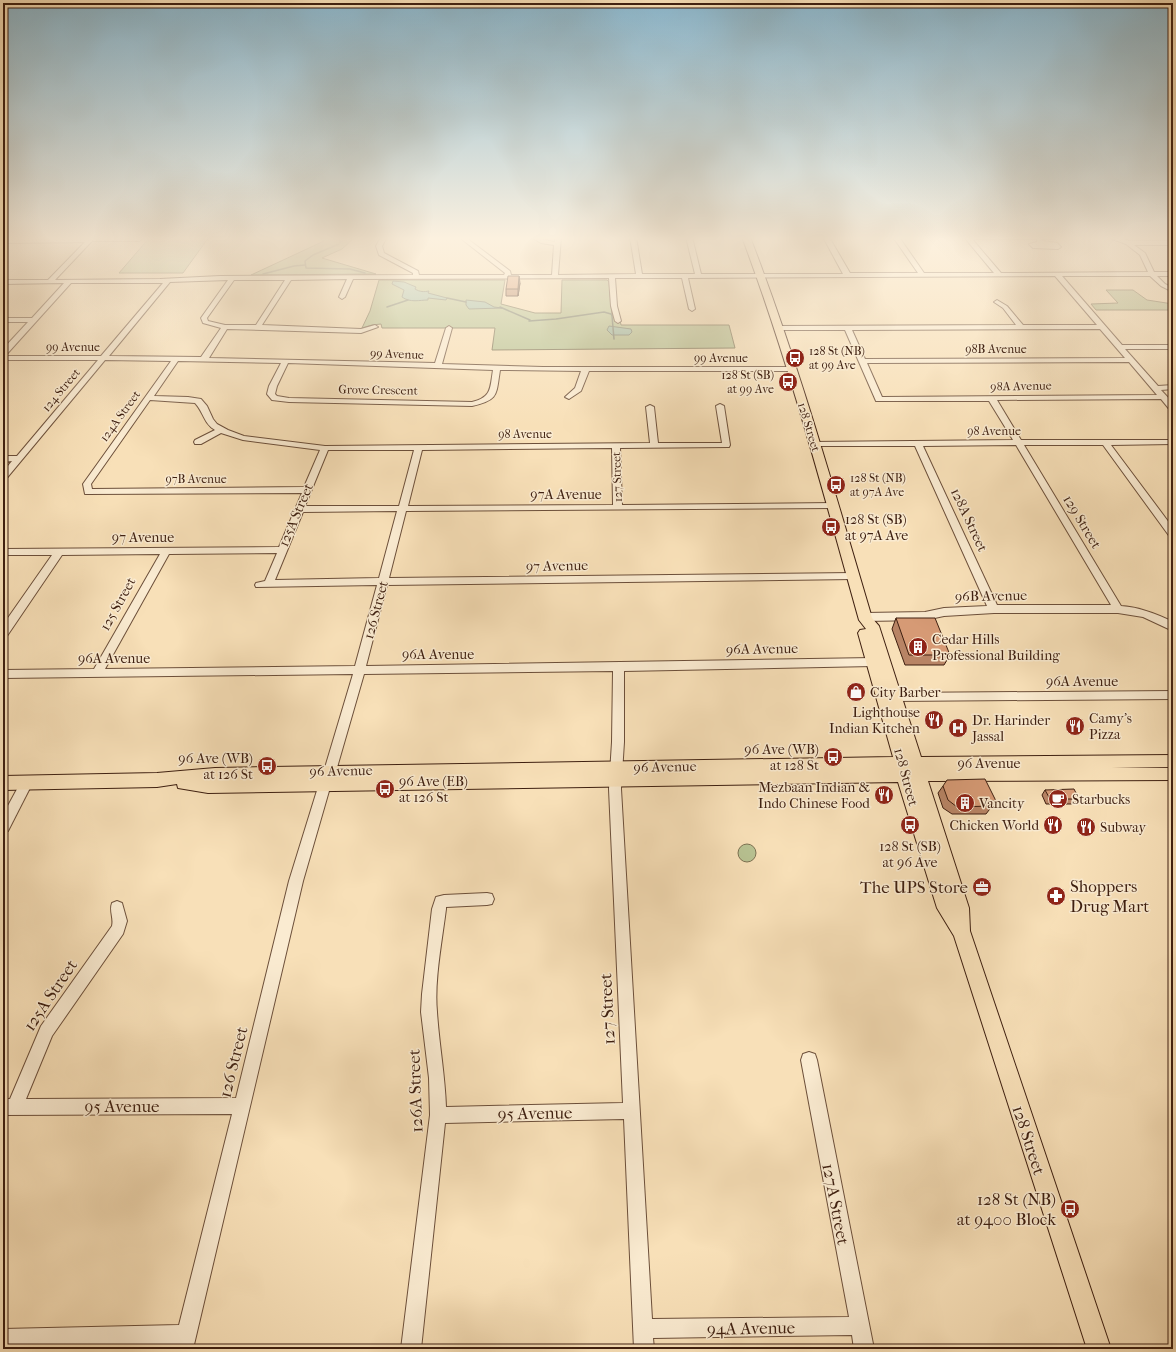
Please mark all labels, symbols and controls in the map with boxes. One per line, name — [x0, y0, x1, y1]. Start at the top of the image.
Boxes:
street label: 99 Avenue — [46, 340, 100, 354]
street label: 98B Avenue — [965, 342, 1027, 356]
place label: 128 St (NB) at 99 Ave — [809, 344, 865, 372]
street label: 99 Avenue — [370, 346, 424, 362]
bus stop icon: 128 St (NB) at 99 Ave — [784, 347, 806, 369]
street label: 99 Avenue — [694, 351, 748, 365]
street label: 124 Street — [39, 365, 83, 414]
place label: 128 St (SB) at 99 Ave — [721, 368, 774, 396]
bus stop icon: 128 St (SB) at 99 Ave — [777, 371, 799, 393]
street label: 98A Avenue — [990, 378, 1052, 394]
street label: Grove Crescent — [338, 382, 419, 398]
street label: 124A Street — [97, 387, 144, 444]
street label: 128 Street — [795, 401, 823, 454]
street label: 98 Avenue — [967, 424, 1021, 438]
street label: 98 Avenue — [498, 427, 552, 441]
street label: 127 Street — [609, 451, 625, 502]
place label: 128 St (NB) at 97A Ave — [850, 471, 906, 499]
street label: 97B Avenue — [165, 472, 227, 486]
bus stop icon: 128 St (NB) at 97A Ave — [825, 474, 847, 496]
street label: 125A Street — [275, 481, 317, 549]
street label: 128A Street — [947, 485, 991, 555]
street label: 97A Avenue — [530, 486, 602, 503]
street label: 129 Street — [1059, 492, 1105, 552]
place label: 128 St (SB) at 97A Ave — [845, 511, 908, 544]
bus stop icon: 128 St (SB) at 97A Ave — [820, 516, 842, 538]
street label: 97 Avenue — [112, 529, 174, 546]
street label: 97 Avenue — [526, 557, 588, 575]
street label: 125 Street — [96, 574, 140, 634]
street label: 126 Street — [360, 579, 392, 641]
street label: 96B Avenue — [955, 587, 1027, 605]
place label: Cedar Hills Professional Building — [932, 631, 1060, 664]
building icon: Cedar Hills Professional Building — [907, 636, 929, 658]
street label: 96A Avenue — [726, 640, 798, 658]
street label: 96A Avenue — [402, 646, 474, 663]
street label: 96A Avenue — [78, 650, 150, 667]
street label: 96A Avenue — [1046, 673, 1118, 690]
shop icon: City Barber — [845, 681, 867, 703]
place label: City Barber — [870, 684, 941, 701]
place label: Lighthouse Indian Kitchen — [829, 704, 920, 737]
restaurant icon: Lighthouse Indian Kitchen — [923, 709, 945, 731]
place label: Camy's Pizza — [1089, 710, 1132, 743]
place label: Dr. Harinder Jassal — [971, 712, 1050, 745]
restaurant icon: Camy's Pizza — [1064, 715, 1086, 737]
hospital icon: Dr. Harinder Jassal — [947, 717, 969, 739]
place label: 96 Ave (WB) at 128 St — [744, 741, 819, 774]
bus stop icon: 96 Ave (WB) at 128 St — [822, 746, 844, 768]
street label: 128 Street — [890, 746, 922, 808]
place label: 96 Ave (WB) at 126 St — [178, 750, 253, 783]
bus stop icon: 96 Ave (WB) at 126 St — [256, 755, 278, 777]
street label: 96 Avenue — [957, 755, 1021, 772]
street label: 96 Avenue — [633, 758, 697, 776]
street label: 96 Avenue — [309, 762, 373, 780]
place label: 96 Ave (EB) at 126 St — [399, 773, 468, 806]
bus stop icon: 96 Ave (EB) at 126 St — [374, 778, 396, 800]
place label: Mezbaan Indian & Indo Chinese Food — [758, 779, 870, 812]
restaurant icon: Mezbaan Indian & Indo Chinese Food — [873, 784, 895, 806]
cafe icon: Starbucks — [1047, 788, 1069, 810]
place label: Starbucks — [1072, 791, 1130, 808]
building icon: Vancity — [954, 792, 976, 814]
place label: Vancity — [978, 795, 1025, 812]
bus stop icon: 128 St (SB) at 96 Ave — [899, 814, 921, 836]
restaurant icon: Chicken World — [1042, 814, 1064, 836]
restaurant icon: Subway — [1075, 816, 1097, 838]
place label: Chicken World — [949, 817, 1039, 834]
place label: Subway — [1100, 819, 1147, 836]
place label: 128 St (SB) at 96 Ave — [879, 838, 941, 871]
office icon: The UPS Store — [971, 876, 993, 898]
place label: Shoppers Drug Mart — [1070, 876, 1149, 916]
place label: The UPS Store — [860, 877, 969, 897]
pharmacy icon: Shoppers Drug Mart — [1045, 885, 1067, 907]
street label: 125A Street — [19, 956, 81, 1034]
street label: 127 Street — [595, 973, 619, 1045]
street label: 126 Street — [215, 1024, 251, 1100]
street label: 126A Street — [404, 1049, 426, 1133]
street label: 95 Avenue — [85, 1096, 160, 1116]
street label: 95 Avenue — [497, 1102, 573, 1124]
street label: 128 Street — [1008, 1103, 1050, 1177]
street label: 127A Street — [818, 1162, 854, 1246]
place label: 128 St (NB) at 9400 Block — [957, 1189, 1056, 1229]
bus stop icon: 128 St (NB) at 9400 Block — [1059, 1198, 1081, 1220]
street label: 94A Avenue — [707, 1317, 796, 1339]

